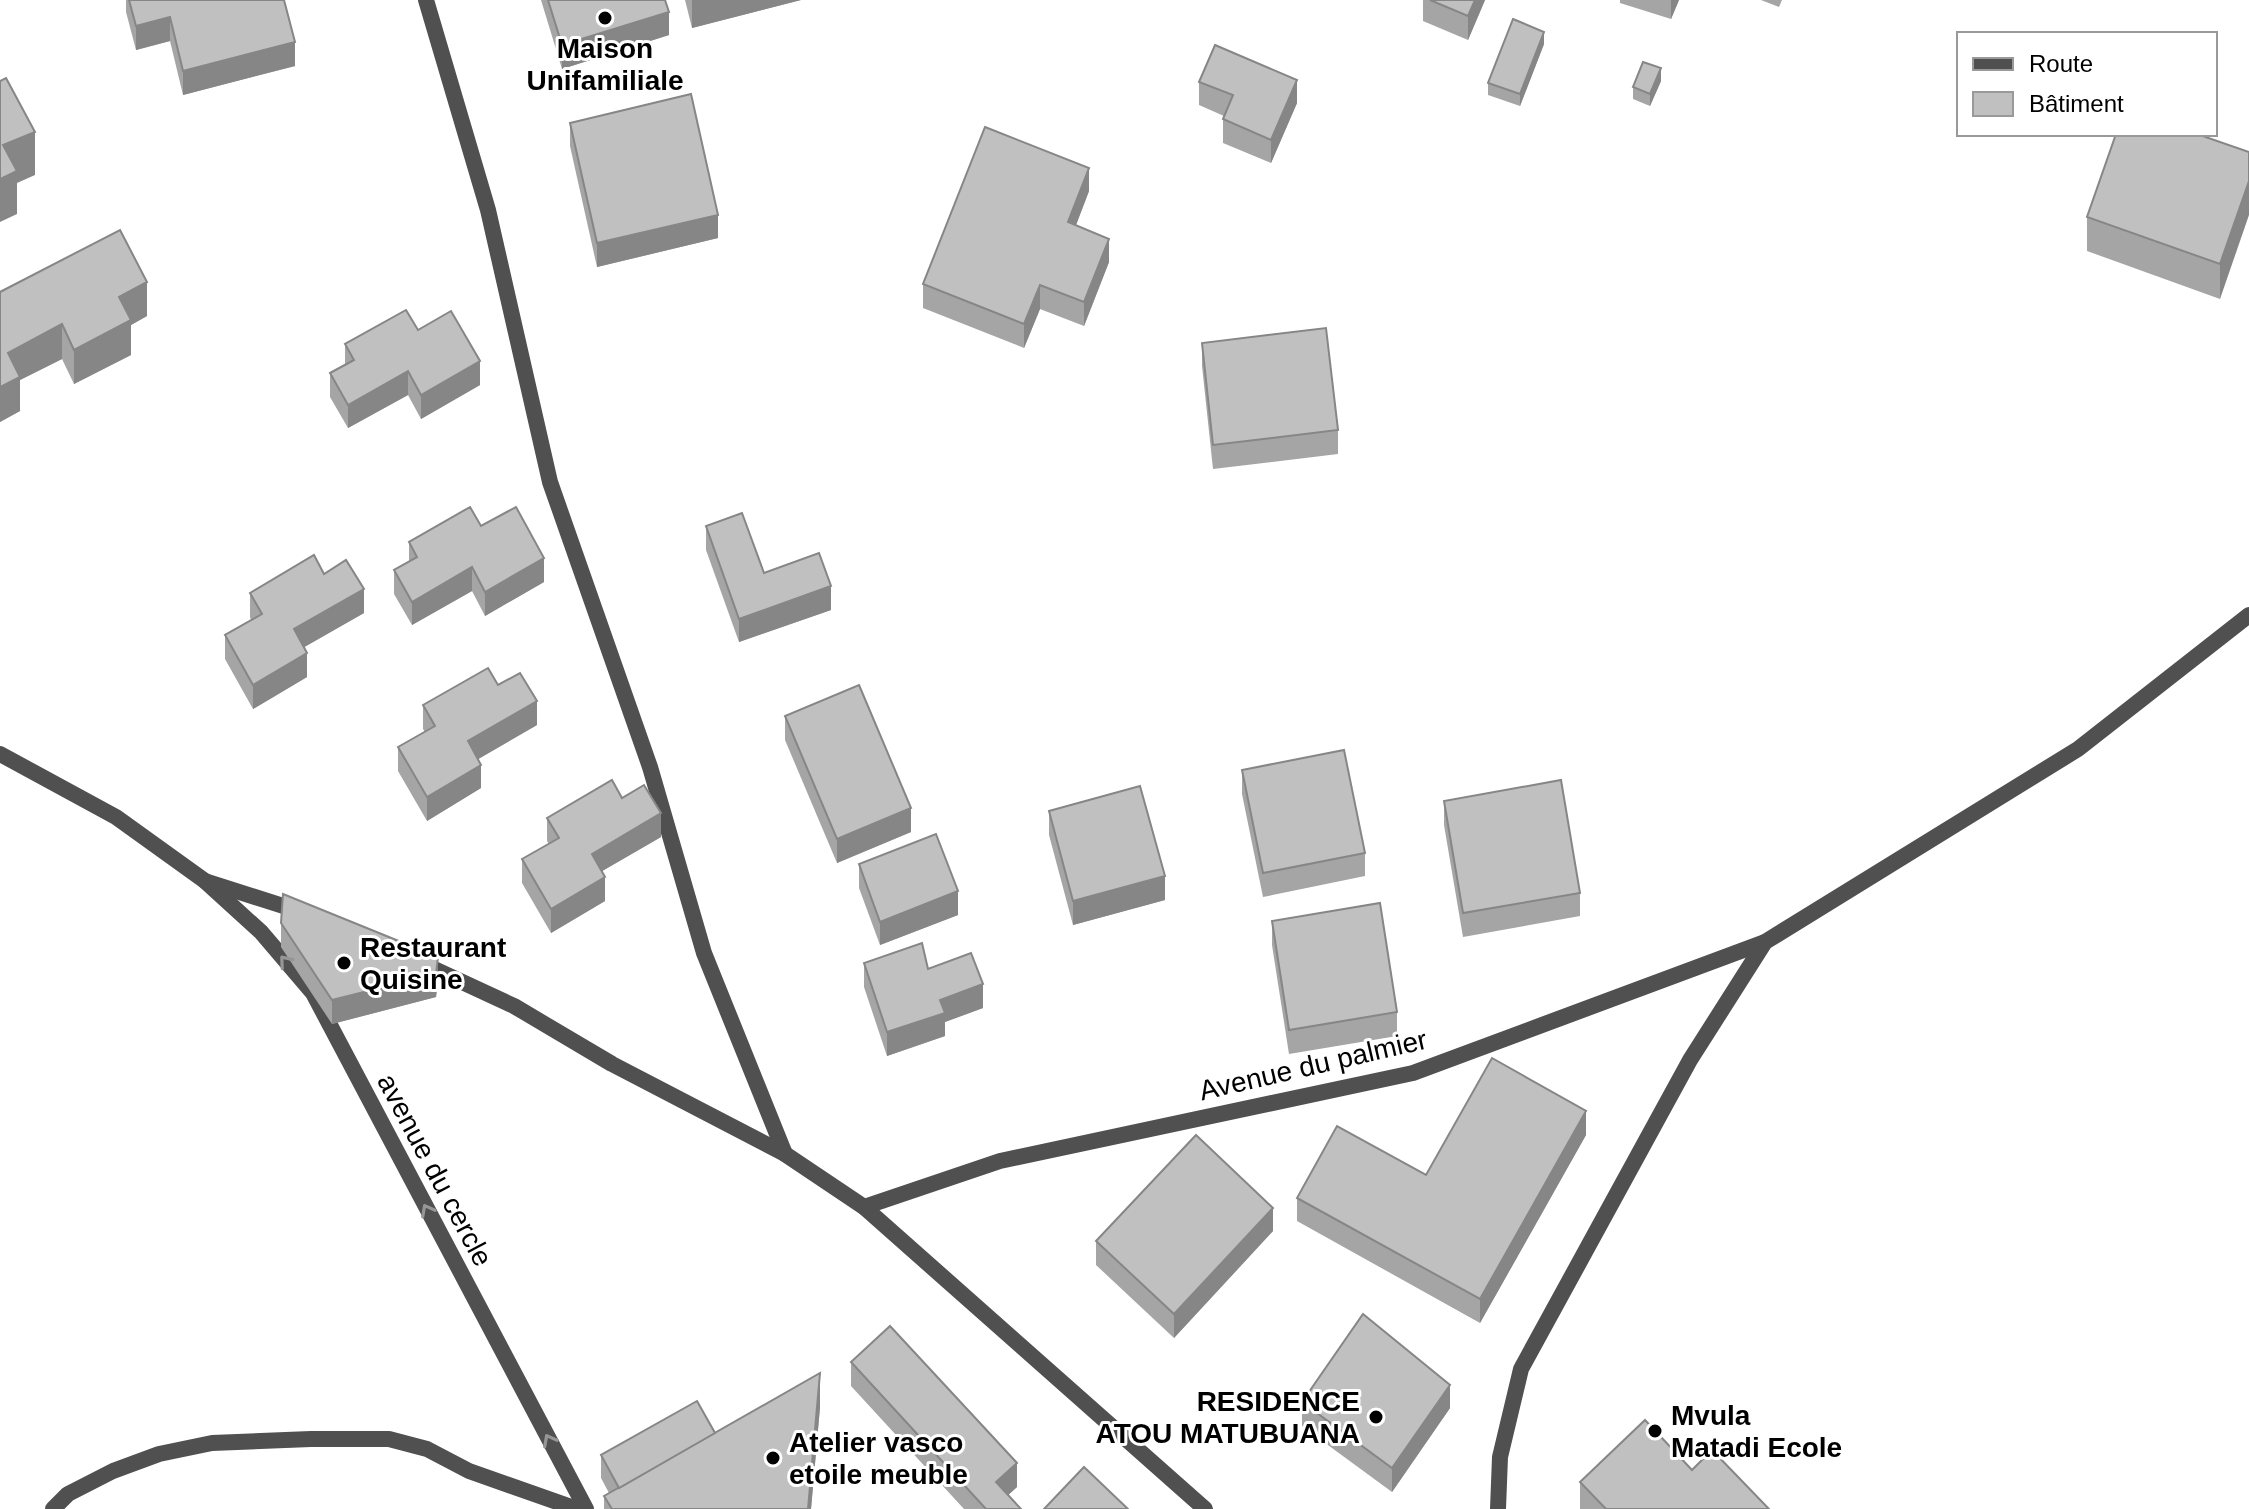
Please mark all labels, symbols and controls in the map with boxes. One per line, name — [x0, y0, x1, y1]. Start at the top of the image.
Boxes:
marker: Maison Unifamiliale — [596, 9, 614, 27]
legend — [1957, 32, 2217, 136]
place label: Maison Unifamiliale — [526, 33, 684, 96]
text: Route — [2029, 50, 2093, 77]
text: Bâtiment — [2029, 90, 2124, 117]
place label: Restaurant Quisine — [360, 932, 506, 995]
marker: Restaurant Quisine — [335, 954, 353, 972]
one-way arrow — [280, 956, 295, 970]
street label: Avenue du palmier — [1196, 1024, 1430, 1106]
street label: avenue du cercle — [371, 1069, 499, 1271]
one-way arrow — [422, 1204, 437, 1219]
place label: RESIDENCE ATOU MATUBUANA — [1096, 1386, 1360, 1449]
place label: Mvula Matadi Ecole — [1671, 1400, 1842, 1463]
marker: RESIDENCE ATOU MATUBUANA — [1367, 1408, 1385, 1426]
marker: Mvula Matadi Ecole — [1646, 1422, 1664, 1440]
place label: Atelier vasco etoile meuble — [789, 1427, 968, 1490]
one-way arrow — [544, 1434, 559, 1448]
marker: Atelier vasco etoile meuble — [764, 1449, 782, 1467]

